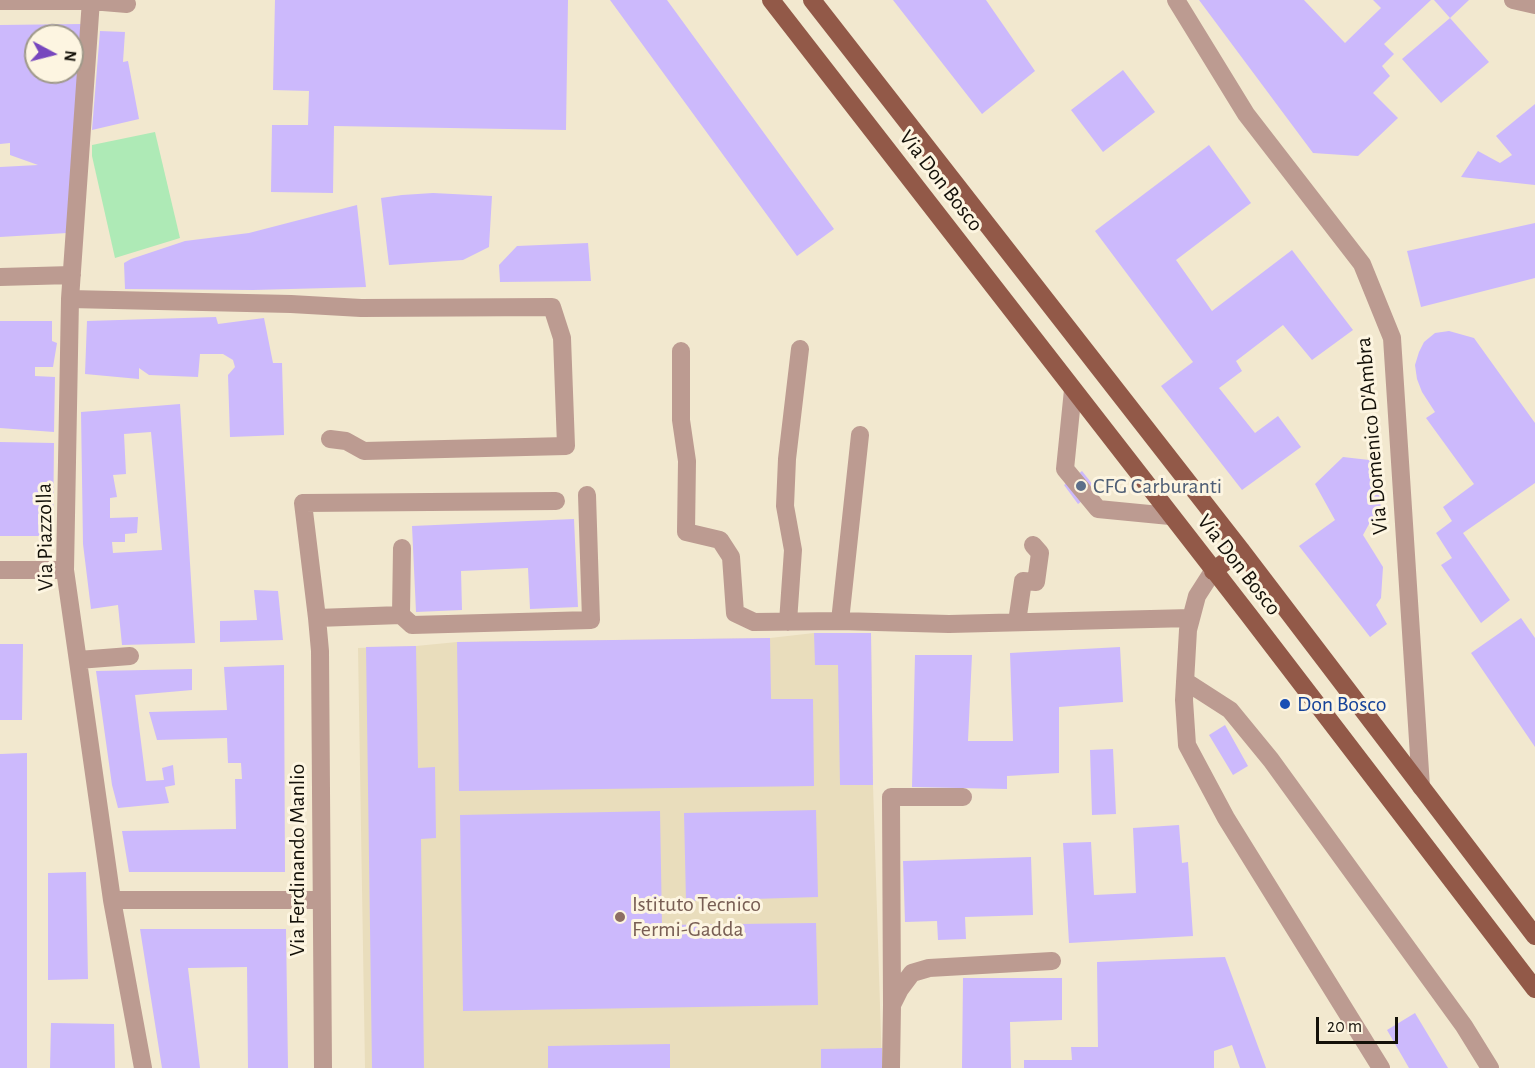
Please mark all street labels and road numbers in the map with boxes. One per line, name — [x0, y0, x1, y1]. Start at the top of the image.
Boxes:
street label: Via Don Bosco — [893, 125, 989, 237]
street label: Via Domenico D'Ambra — [1350, 336, 1394, 536]
street label: Via Piazzolla — [31, 483, 59, 591]
street label: Via Don Bosco — [1191, 509, 1287, 621]
street label: Via Ferdinando Manlio — [284, 764, 310, 956]

